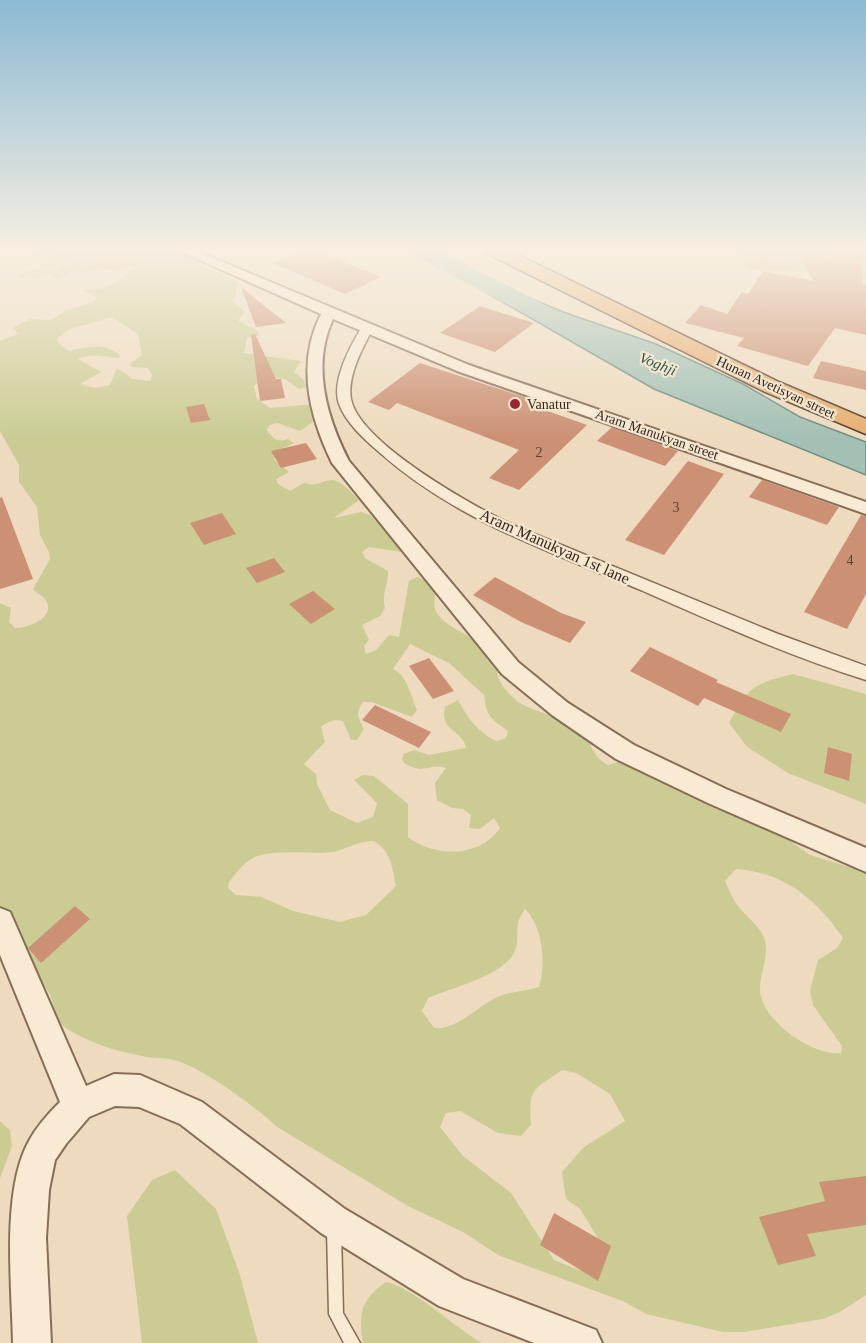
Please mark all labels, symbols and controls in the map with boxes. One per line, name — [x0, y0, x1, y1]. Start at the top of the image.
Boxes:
water label: Voghji — [637, 349, 679, 379]
street label: Hunan Avetisyan street — [714, 353, 838, 422]
marker: Vanatur — [508, 397, 522, 411]
place label: Vanatur — [527, 397, 571, 412]
street label: Aram Manukyan street — [593, 406, 720, 463]
house number: 2 — [536, 445, 543, 460]
house number: 3 — [673, 500, 680, 515]
street label: Aram Manukyan 1st lane — [477, 506, 632, 588]
house number: 4 — [847, 553, 854, 568]

